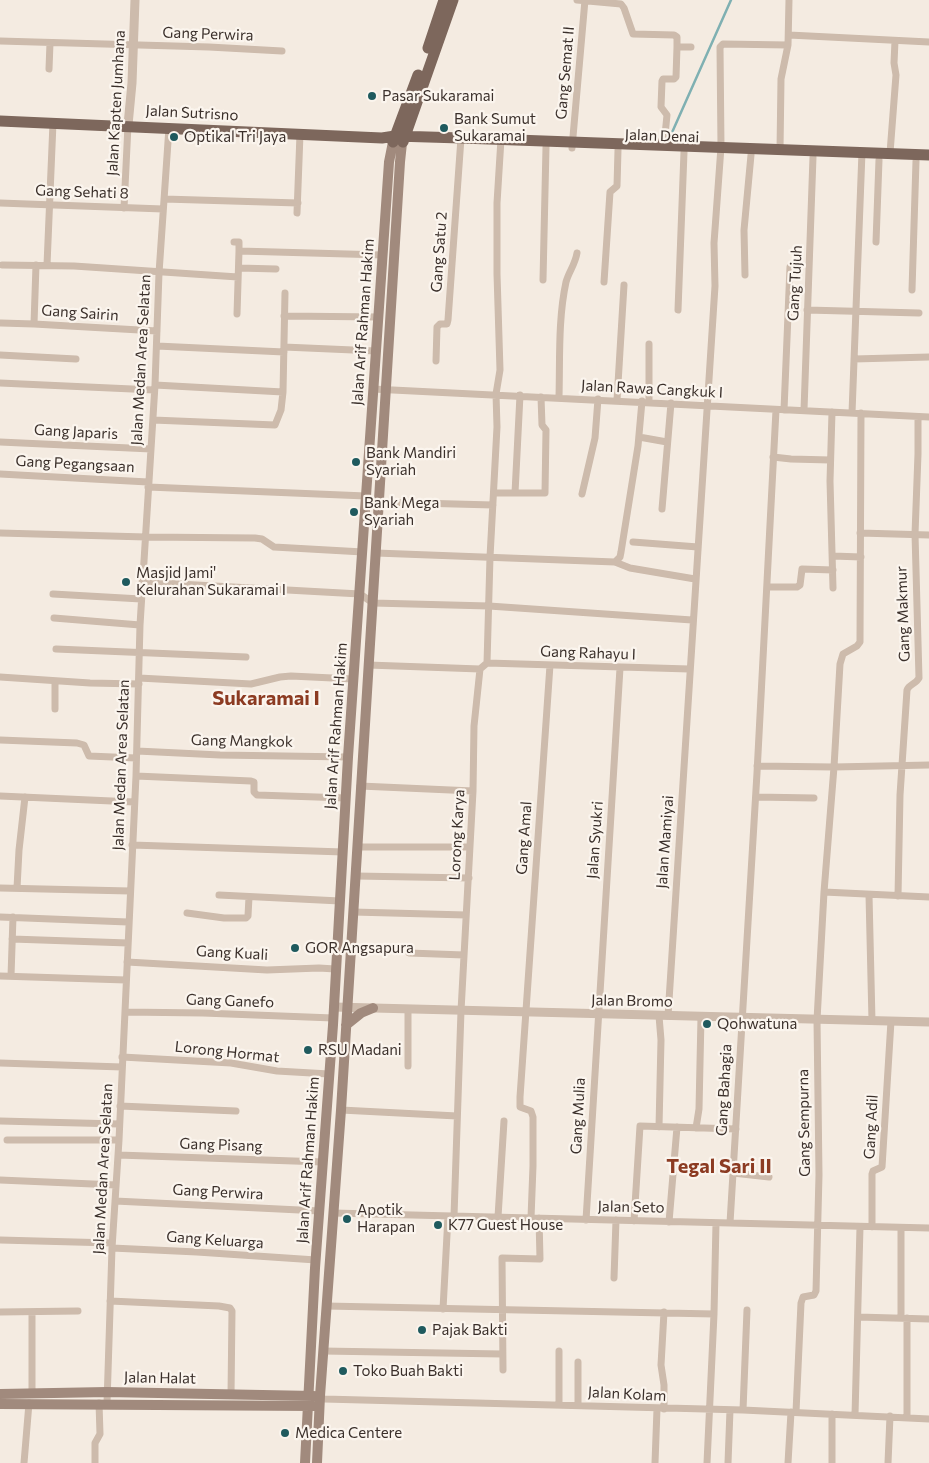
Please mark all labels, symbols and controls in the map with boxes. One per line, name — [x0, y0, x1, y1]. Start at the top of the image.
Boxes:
street label: Gang Perwira — [162, 23, 254, 45]
street label: Gang Semat II — [552, 26, 578, 120]
street label: Jalan Kapten Jumhana — [103, 30, 129, 176]
place label: Pasar Sukaramai — [382, 87, 494, 105]
marker: Pasar Sukaramai — [366, 90, 378, 102]
street label: Jalan Sutrisno — [145, 102, 239, 124]
place label: Bank Sumut Sukaramai — [454, 110, 536, 145]
marker: Bank Sumut Sukaramai — [438, 122, 450, 134]
street label: Jalan Denai — [624, 126, 700, 146]
place label: Optikal Tri Jaya — [184, 128, 286, 146]
marker: Optikal Tri Jaya — [168, 131, 180, 143]
street label: Gang Sehati 8 — [35, 181, 129, 203]
street label: Gang Satu 2 — [427, 211, 451, 293]
street label: Jalan Arif Rahman Hakim — [348, 238, 378, 406]
street label: Gang Tujuh — [784, 245, 806, 321]
street label: Jalan Medan Area Selatan — [128, 274, 154, 446]
street label: Gang Sairin — [41, 301, 119, 325]
street label: Jalan Rawa Cangkuk I — [581, 376, 723, 402]
street label: Gang Japaris — [34, 421, 118, 443]
place label: Bank Mandiri Syariah — [366, 444, 456, 479]
street label: Gang Pegangsaan — [15, 452, 135, 476]
marker: Bank Mandiri Syariah — [350, 456, 362, 468]
place label: Bank Mega Syariah — [364, 494, 439, 529]
marker: Bank Mega Syariah — [348, 506, 360, 518]
place label: Masjid Jami' Kelurahan Sukaramai I — [136, 564, 286, 599]
street label: Gang Makmur — [892, 566, 914, 662]
marker: Masjid Jami' Kelurahan Sukaramai I — [120, 576, 132, 588]
street label: Jalan Arif Rahman Hakim — [321, 642, 351, 810]
street label: Gang Rahayu I — [540, 642, 636, 664]
street label: Jalan Medan Area Selatan — [109, 679, 133, 851]
district label: Sukaramai I — [212, 686, 320, 710]
street label: Gang Mangkok — [191, 731, 293, 751]
street label: Lorong Karya — [446, 789, 468, 881]
street label: Jalan Mamiyai — [653, 795, 677, 889]
street label: Gang Amal — [512, 801, 536, 875]
street label: Jalan Syukri — [583, 801, 607, 879]
place label: GOR Angsapura — [305, 939, 414, 957]
street label: Gang Kuali — [195, 942, 269, 964]
marker: GOR Angsapura — [289, 942, 301, 954]
street label: Gang Ganefo — [186, 990, 274, 1012]
street label: Jalan Bromo — [591, 991, 673, 1011]
place label: Qohwatuna — [717, 1015, 797, 1033]
marker: Qohwatuna — [701, 1018, 713, 1030]
street label: Lorong Hormat — [174, 1038, 280, 1066]
place label: RSU Madani — [318, 1041, 402, 1059]
street label: Gang Bahagia — [713, 1043, 735, 1137]
marker: RSU Madani — [302, 1044, 314, 1056]
street label: Gang Sempurna — [794, 1069, 814, 1177]
street label: Jalan Arif Rahman Hakim — [293, 1076, 323, 1244]
street label: Gang Mulia — [567, 1077, 589, 1155]
street label: Jalan Medan Area Selatan — [90, 1083, 116, 1255]
street label: Gang Adil — [860, 1094, 882, 1160]
street label: Gang Pisang — [179, 1135, 263, 1155]
district label: Tegal Sari II — [666, 1154, 772, 1178]
street label: Gang Perwira — [172, 1181, 264, 1203]
street label: Jalan Seto — [597, 1197, 665, 1217]
place label: Apotik Harapan — [357, 1201, 415, 1236]
marker: Apotik Harapan — [341, 1213, 353, 1225]
place label: K77 Guest House — [448, 1216, 563, 1234]
marker: K77 Guest House — [432, 1219, 444, 1231]
street label: Gang Keluarga — [166, 1228, 264, 1252]
place label: Pajak Bakti — [432, 1321, 508, 1339]
marker: Pajak Bakti — [416, 1324, 428, 1336]
place label: Toko Buah Bakti — [353, 1362, 463, 1380]
marker: Toko Buah Bakti — [337, 1365, 349, 1377]
street label: Jalan Halat — [124, 1368, 196, 1388]
street label: Jalan Kolam — [587, 1383, 667, 1405]
place label: Medica Centere — [295, 1424, 402, 1442]
marker: Medica Centere — [279, 1427, 291, 1439]

